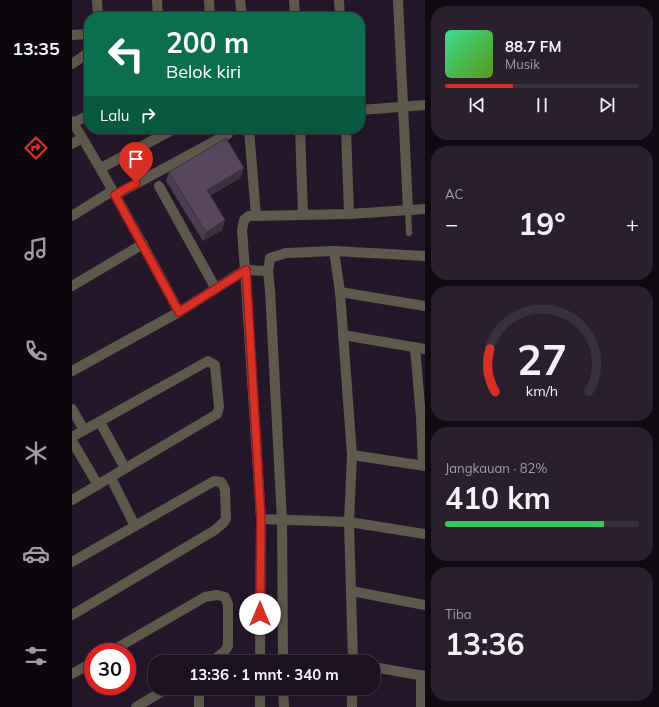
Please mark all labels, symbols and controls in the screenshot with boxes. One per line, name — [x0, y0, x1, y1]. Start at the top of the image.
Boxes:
text: 200 m — [166, 25, 249, 60]
icon: left — [100, 28, 152, 80]
text: 13:35 — [12, 37, 60, 60]
text: 88.7 FM — [505, 37, 561, 56]
text: Musik — [505, 56, 540, 72]
text: Belok kiri — [166, 60, 241, 83]
icon: previous — [466, 94, 488, 116]
icon: pause — [531, 94, 553, 116]
icon: next — [596, 94, 618, 116]
icon: right — [137, 104, 159, 126]
text: Lalu — [100, 106, 129, 125]
icon: directions — [22, 134, 50, 162]
pin — [119, 142, 153, 183]
icon: arrive — [125, 148, 147, 170]
text: AC — [445, 186, 463, 202]
text: 19° — [518, 205, 566, 243]
text: − — [445, 210, 458, 238]
text: + — [626, 210, 639, 238]
icon: music — [22, 235, 50, 263]
text: 27 — [517, 332, 567, 384]
icon: phone — [22, 337, 50, 365]
text: km/h — [526, 381, 558, 399]
icon: climate — [22, 439, 50, 467]
text: Jangkauan · 82% — [445, 460, 547, 476]
text: 410 km — [445, 479, 551, 517]
icon: car — [22, 540, 50, 568]
position arrow — [239, 593, 281, 635]
text: Tiba — [445, 606, 472, 622]
text: 13:36 — [445, 625, 524, 663]
icon: filters — [22, 642, 50, 670]
speed limit sign: 30 — [84, 643, 136, 695]
text: 13:36 · 1 mnt · 340 m — [189, 665, 339, 684]

